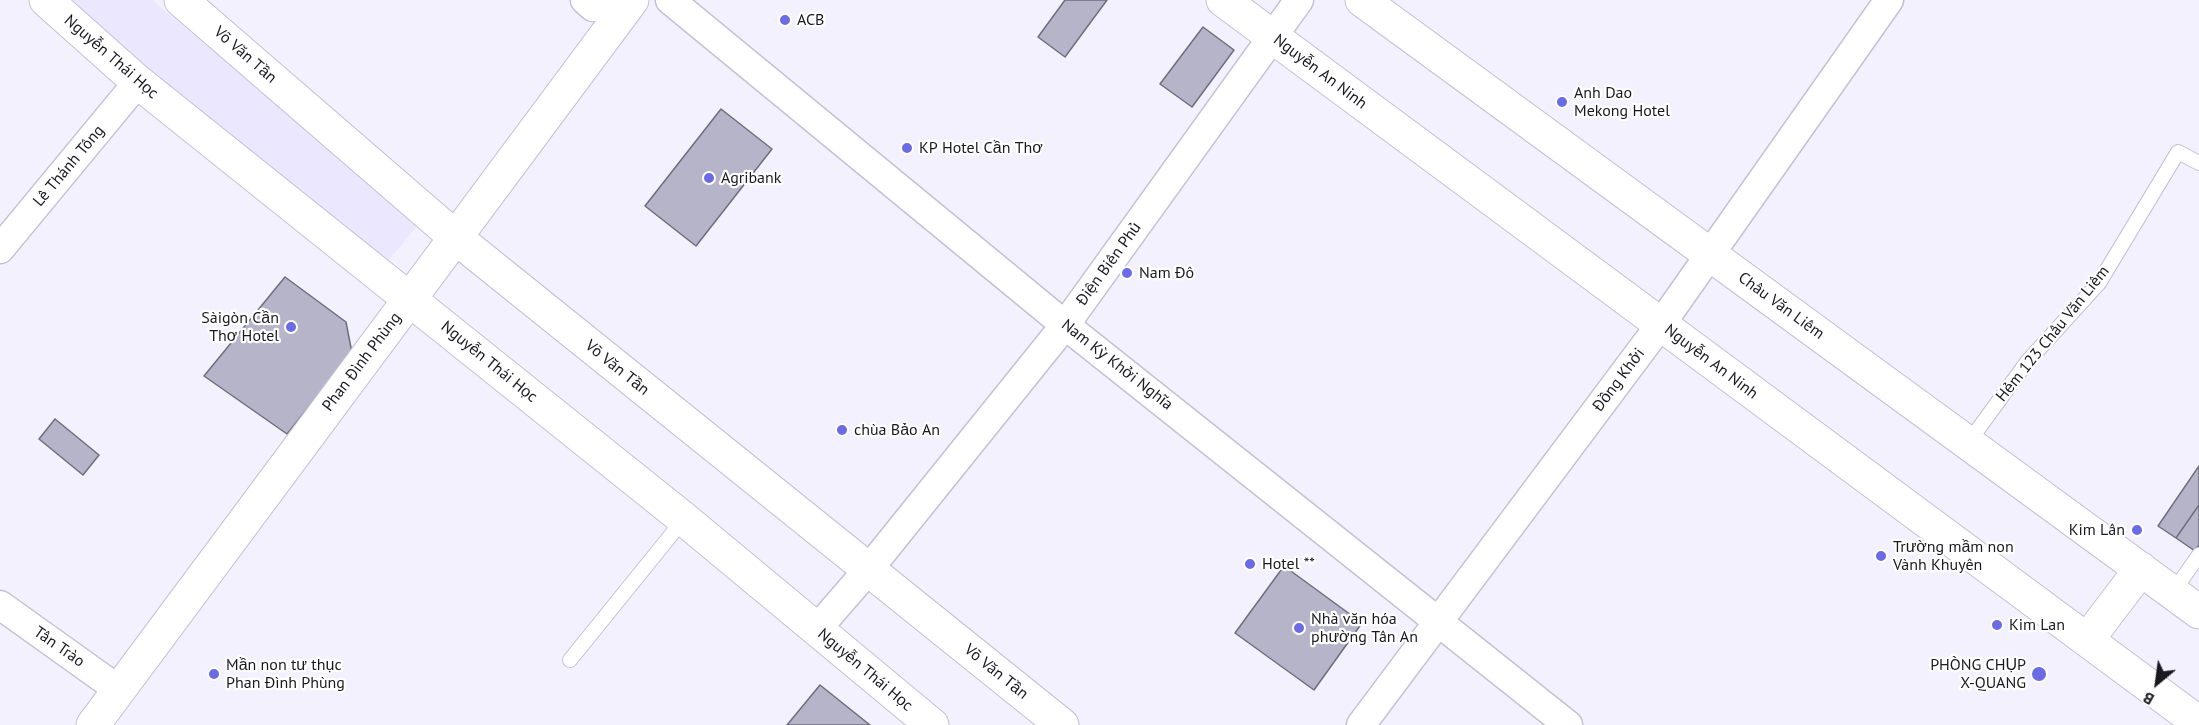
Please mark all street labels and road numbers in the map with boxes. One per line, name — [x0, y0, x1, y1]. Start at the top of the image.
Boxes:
street label: Nguyễn Thái Học — [60, 11, 162, 103]
street label: Võ Văn Tần — [210, 23, 280, 87]
street label: Nguyễn An Ninh — [1269, 31, 1371, 113]
street label: Lê Thánh Tông — [29, 121, 109, 211]
street label: Điện Biên Phủ — [1072, 219, 1146, 309]
street label: Hẻm 123 Châu Văn Liêm — [1992, 262, 2114, 406]
street label: Châu Văn Liêm — [1734, 268, 1828, 344]
street label: Phan Đình Phùng — [319, 309, 405, 415]
street label: Nam Kỳ Khởi Nghĩa — [1057, 316, 1177, 414]
street label: Nguyễn Thái Học — [437, 317, 541, 407]
street label: Nguyễn An Ninh — [1660, 321, 1762, 403]
street label: Võ Văn Tần — [581, 336, 653, 400]
street label: Đồng Khởi — [1589, 345, 1649, 415]
street label: Tân Trào — [30, 623, 88, 671]
street label: Nguyễn Thái Học — [813, 625, 917, 715]
street label: Võ Văn Tần — [960, 640, 1032, 704]

